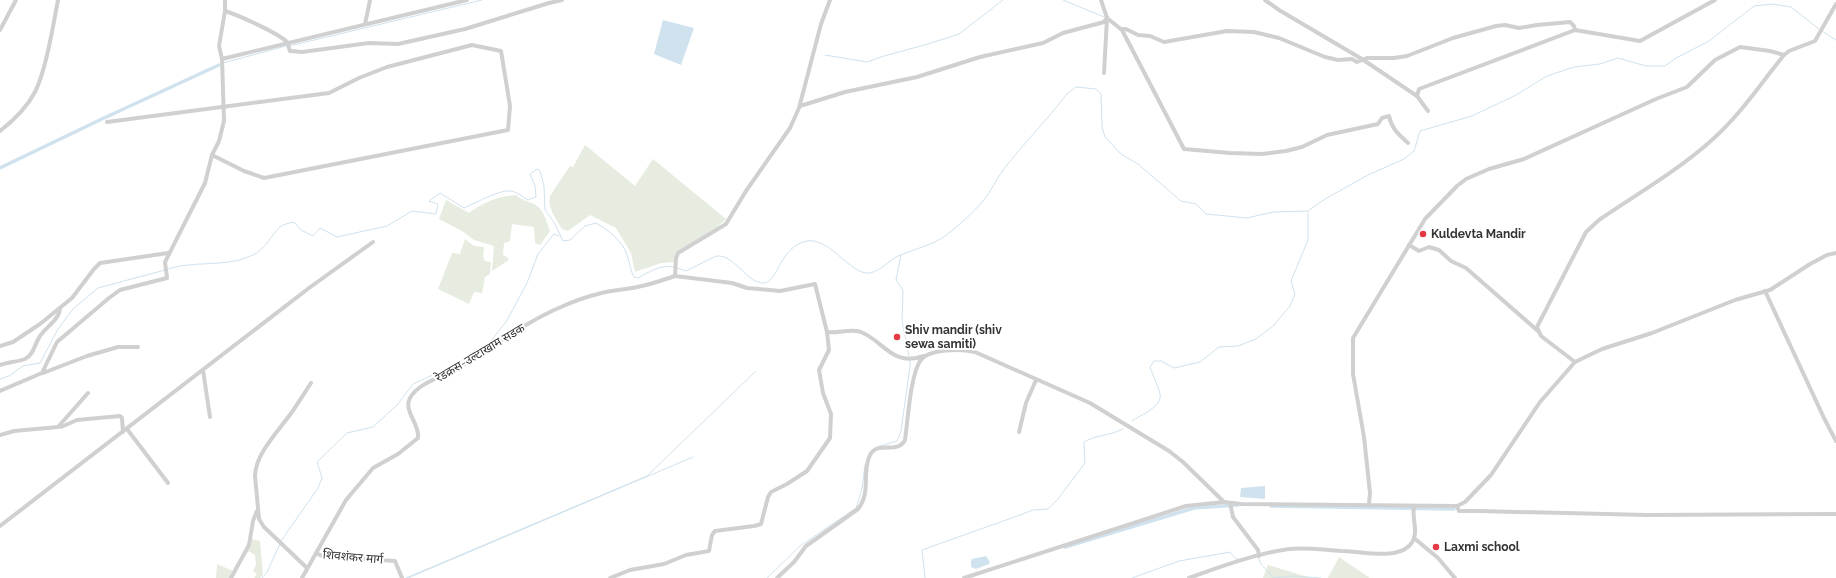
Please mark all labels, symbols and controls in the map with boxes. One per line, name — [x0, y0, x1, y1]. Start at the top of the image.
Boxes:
place label: Kuldevta Mandir — [1431, 227, 1526, 241]
marker: Kuldevta Mandir — [1418, 229, 1428, 239]
street label: रेडक्रस-उल्टाखाम सडक — [432, 320, 528, 385]
place label: Shiv mandir (shiv sewa samiti) — [905, 323, 1002, 351]
marker: Shiv mandir (shiv sewa samiti) — [892, 332, 902, 342]
place label: Laxmi school — [1444, 540, 1520, 554]
marker: Laxmi school — [1431, 542, 1441, 552]
street label: शिवशंकर मार्ग — [322, 546, 385, 567]

